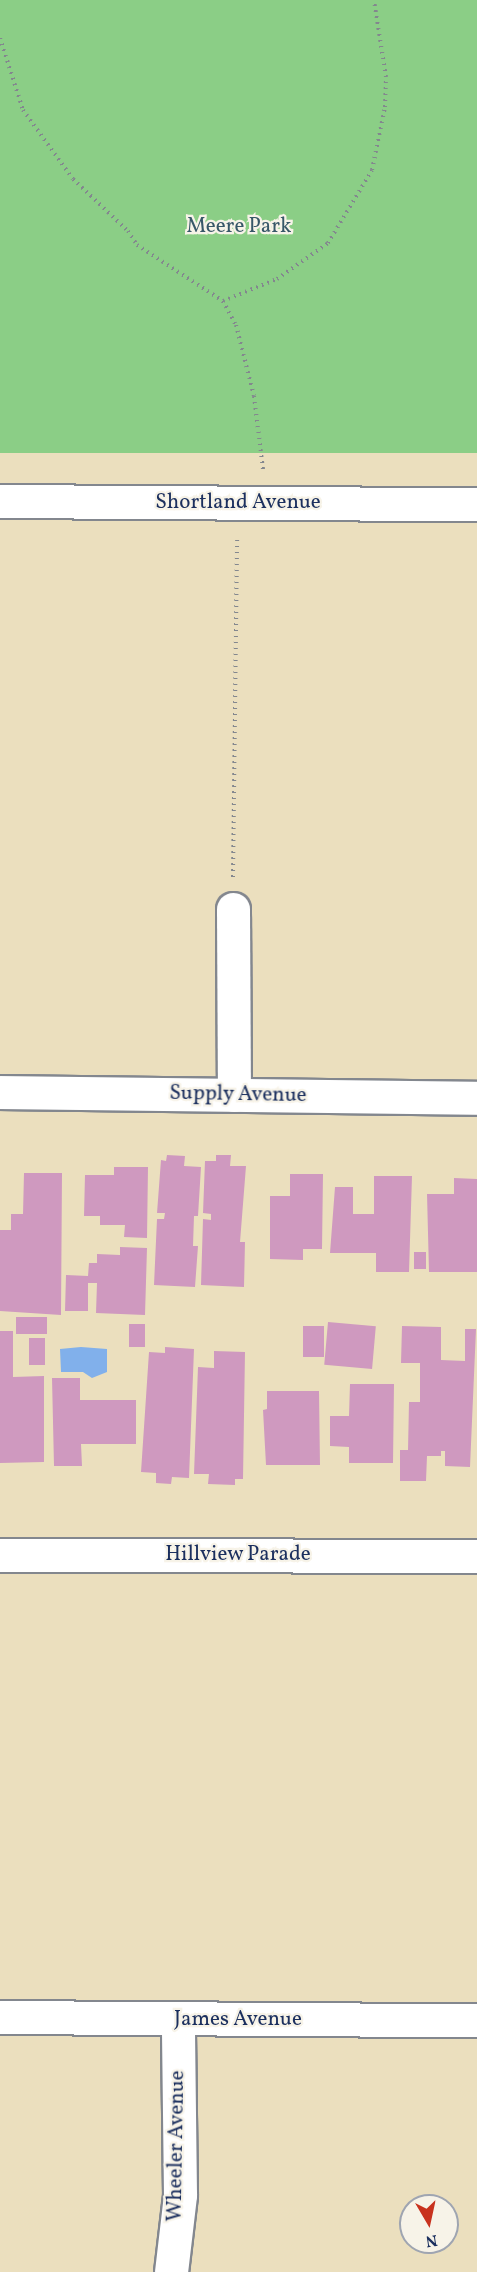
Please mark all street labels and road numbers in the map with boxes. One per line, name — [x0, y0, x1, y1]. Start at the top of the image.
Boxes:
street label: Shortland Avenue — [155, 490, 321, 516]
street label: Supply Avenue — [169, 1081, 307, 1109]
street label: Hillview Parade — [165, 1542, 311, 1568]
street label: James Avenue — [174, 2007, 302, 2033]
street label: Wheeler Avenue — [163, 2070, 191, 2222]

